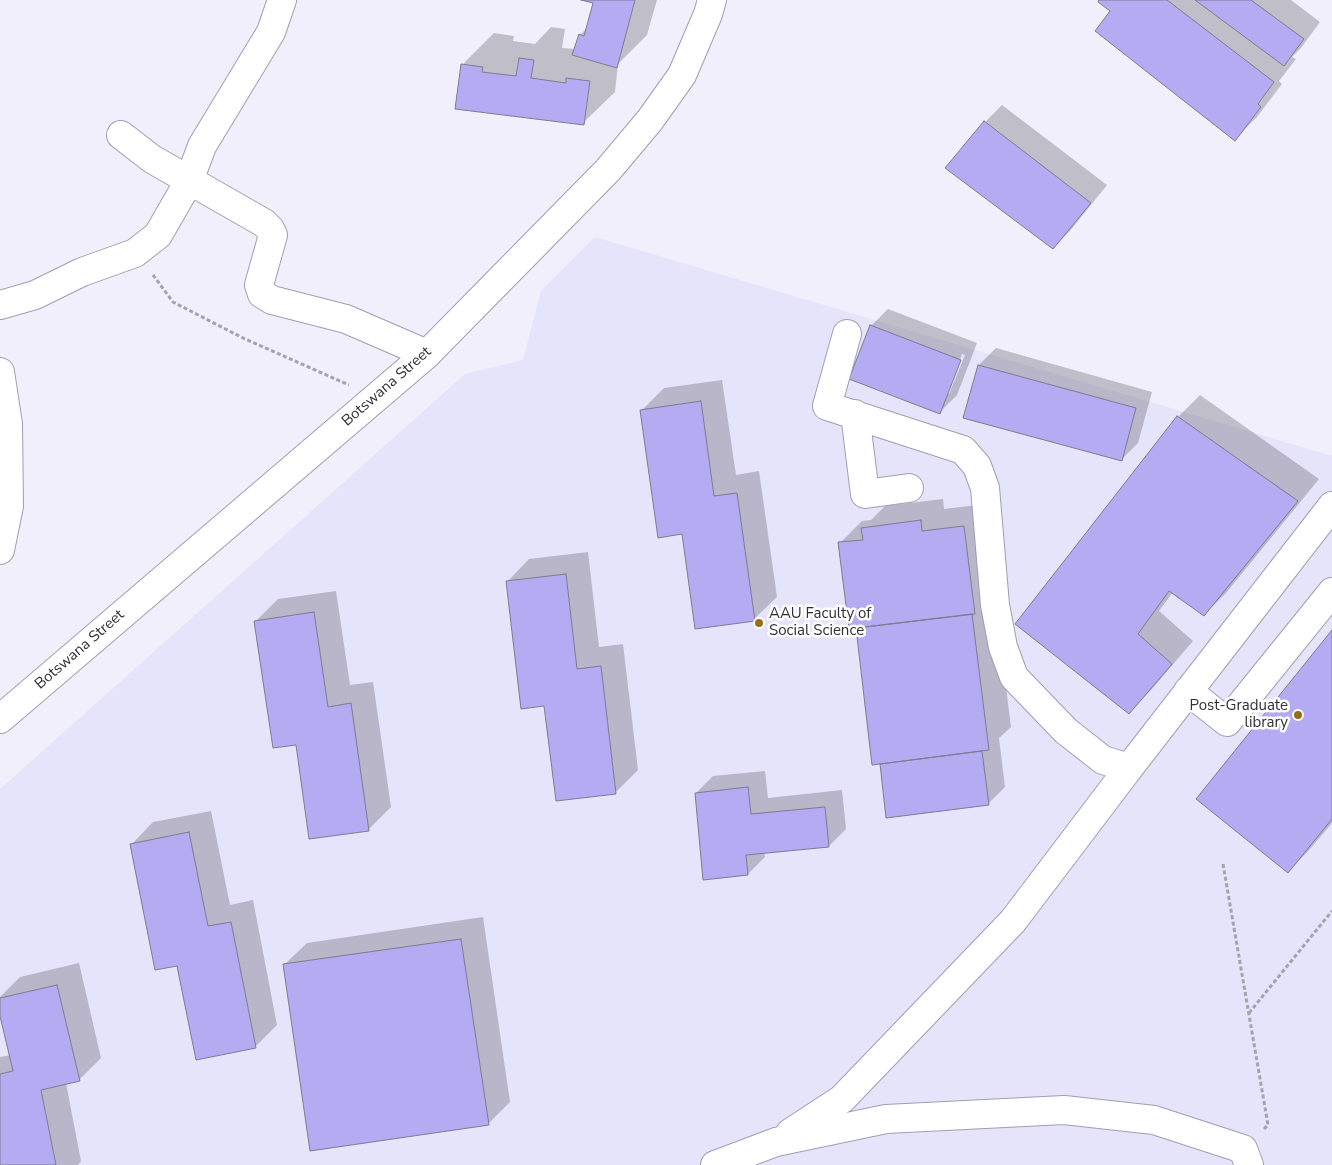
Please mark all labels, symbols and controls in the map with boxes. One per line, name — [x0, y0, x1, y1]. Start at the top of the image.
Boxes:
street label: Botswana Street — [339, 343, 435, 431]
place label: AAU Faculty of Social Science — [769, 605, 871, 640]
street label: Botswana Street — [32, 606, 128, 694]
marker: AAU Faculty of Social Science — [753, 617, 765, 629]
place label: Post-Graduate library — [1190, 697, 1288, 732]
marker: Post-Graduate library — [1292, 709, 1304, 721]

